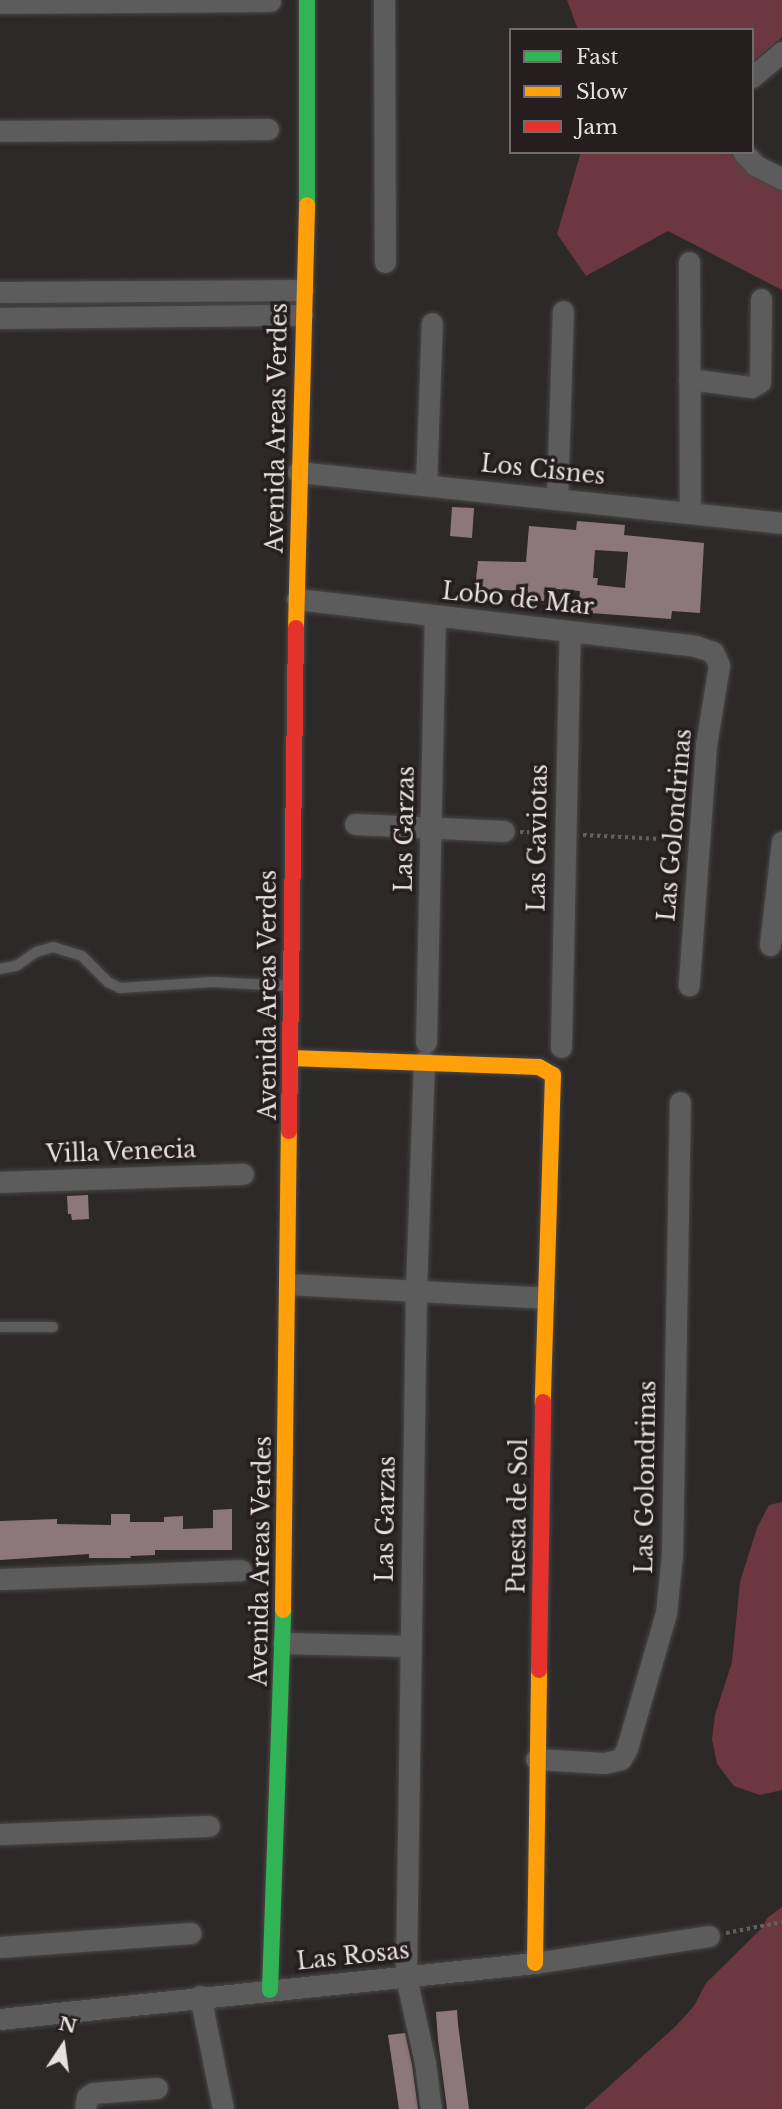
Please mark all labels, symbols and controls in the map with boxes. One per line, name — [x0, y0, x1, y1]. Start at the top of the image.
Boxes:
legend — [509, 28, 754, 154]
text: Fast — [576, 44, 618, 70]
text: Slow — [576, 79, 628, 105]
text: Jam — [576, 114, 618, 140]
street label: Avenida Areas Verdes — [261, 302, 293, 554]
street label: Los Cisnes — [479, 450, 607, 490]
street label: Lobo de Mar — [441, 577, 595, 621]
street label: Las Golondrinas — [653, 728, 697, 922]
street label: Las Gaviotas — [523, 764, 553, 912]
street label: Las Garzas — [390, 766, 420, 892]
street label: Avenida Areas Verdes — [254, 869, 282, 1121]
street label: Villa Venecia — [45, 1136, 197, 1168]
street label: Las Golondrinas — [631, 1380, 661, 1574]
street label: Avenida Areas Verdes — [245, 1435, 277, 1687]
street label: Puesta de Sol — [503, 1438, 533, 1594]
street label: Las Garzas — [371, 1456, 401, 1582]
street label: Las Rosas — [295, 1936, 411, 1976]
north arrow — [28, 2011, 98, 2081]
text: N — [57, 2012, 79, 2038]

